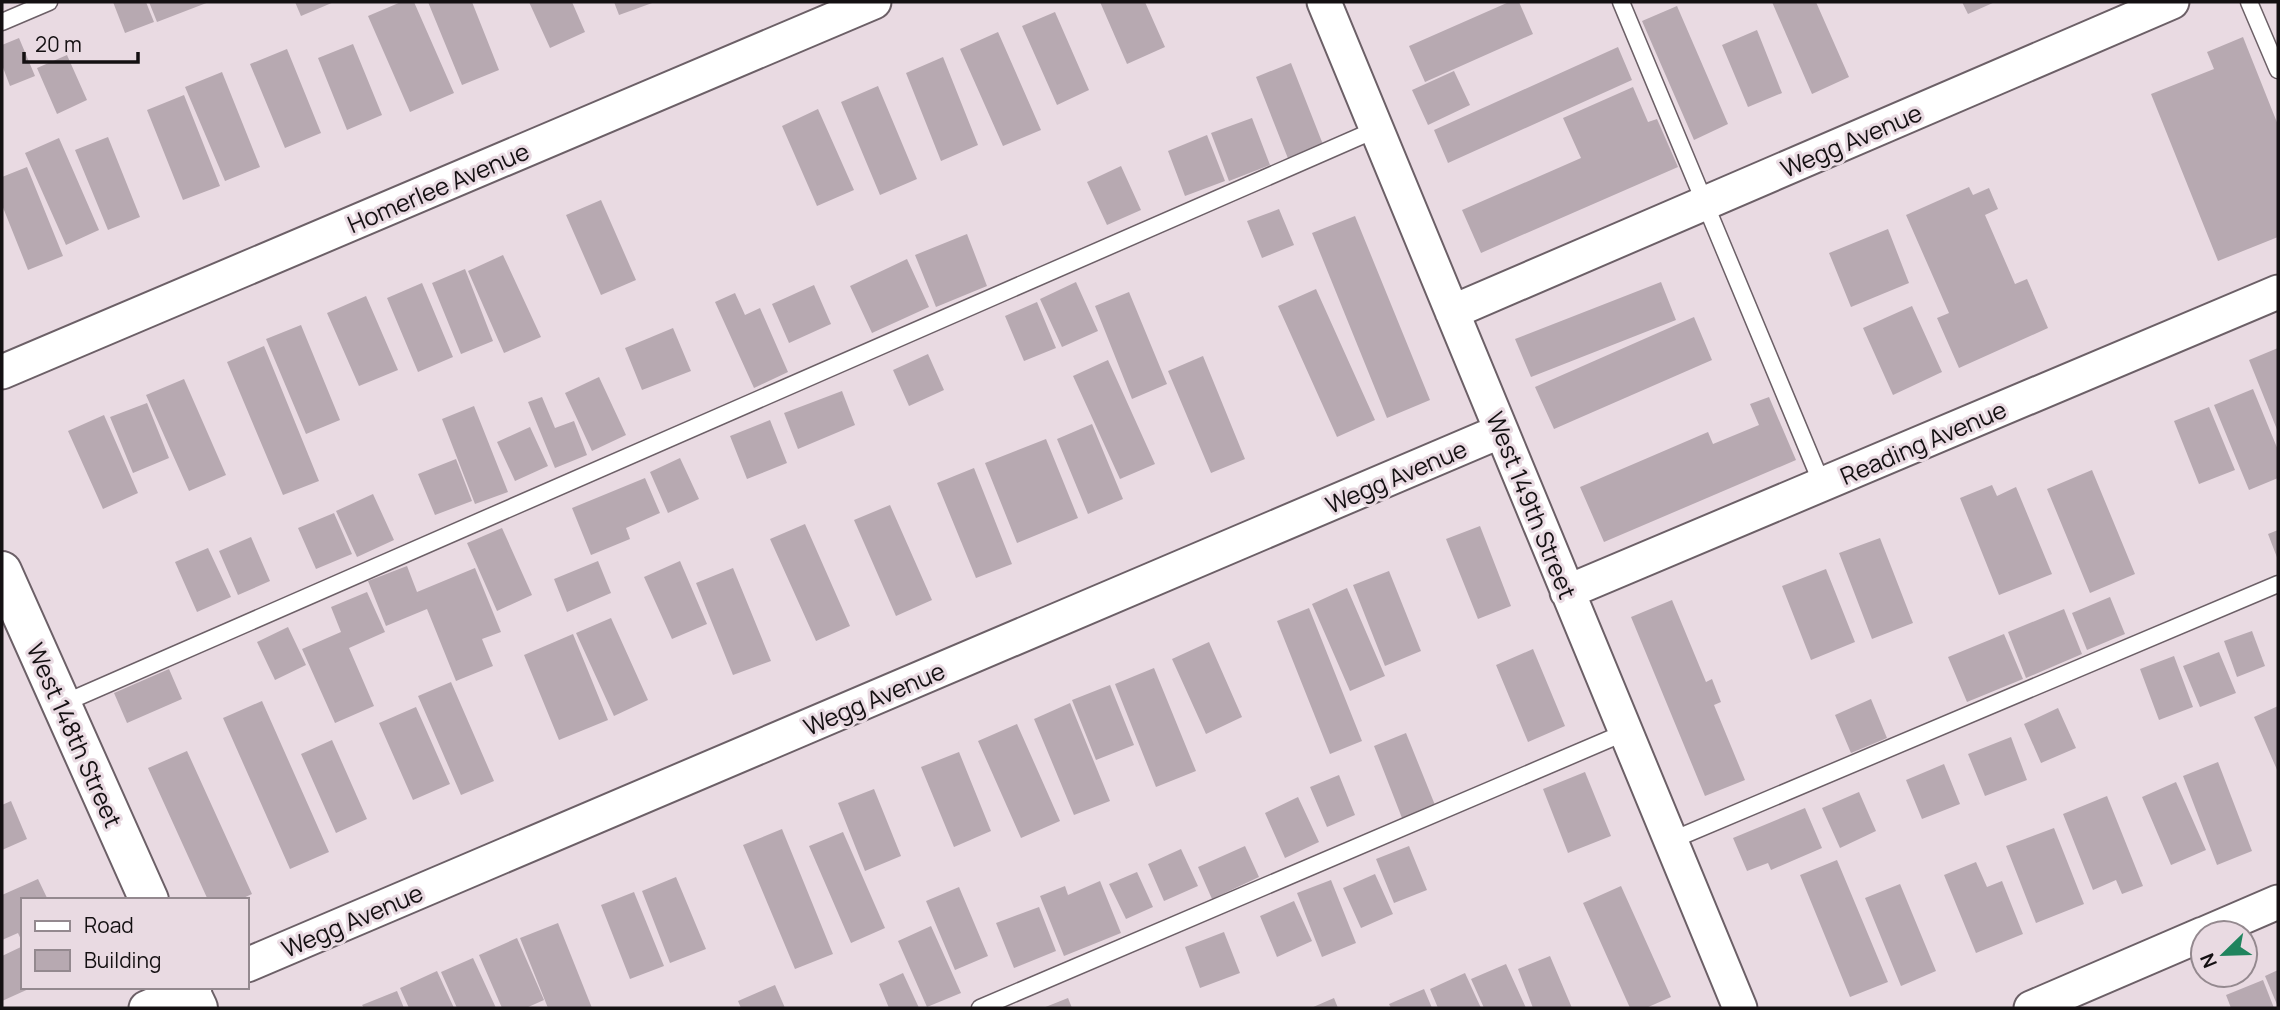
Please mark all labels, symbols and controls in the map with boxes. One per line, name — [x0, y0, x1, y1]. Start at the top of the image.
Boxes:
scale bar — [24, 21, 138, 65]
text: 20 m — [35, 30, 82, 58]
street label: Wegg Avenue — [1775, 95, 1927, 185]
street label: Homerlee Avenue — [342, 134, 534, 240]
street label: Reading Avenue — [1835, 392, 2011, 492]
street label: West 149th Street — [1479, 406, 1585, 604]
street label: Wegg Avenue — [1320, 431, 1472, 521]
street label: West 148th Street — [20, 638, 130, 832]
street label: Wegg Avenue — [798, 653, 950, 743]
street label: Wegg Avenue — [276, 875, 428, 965]
legend — [21, 898, 248, 989]
text: Road — [84, 911, 134, 939]
north arrow — [2189, 919, 2259, 989]
text: Building — [84, 946, 161, 974]
text: N — [2194, 949, 2223, 972]

